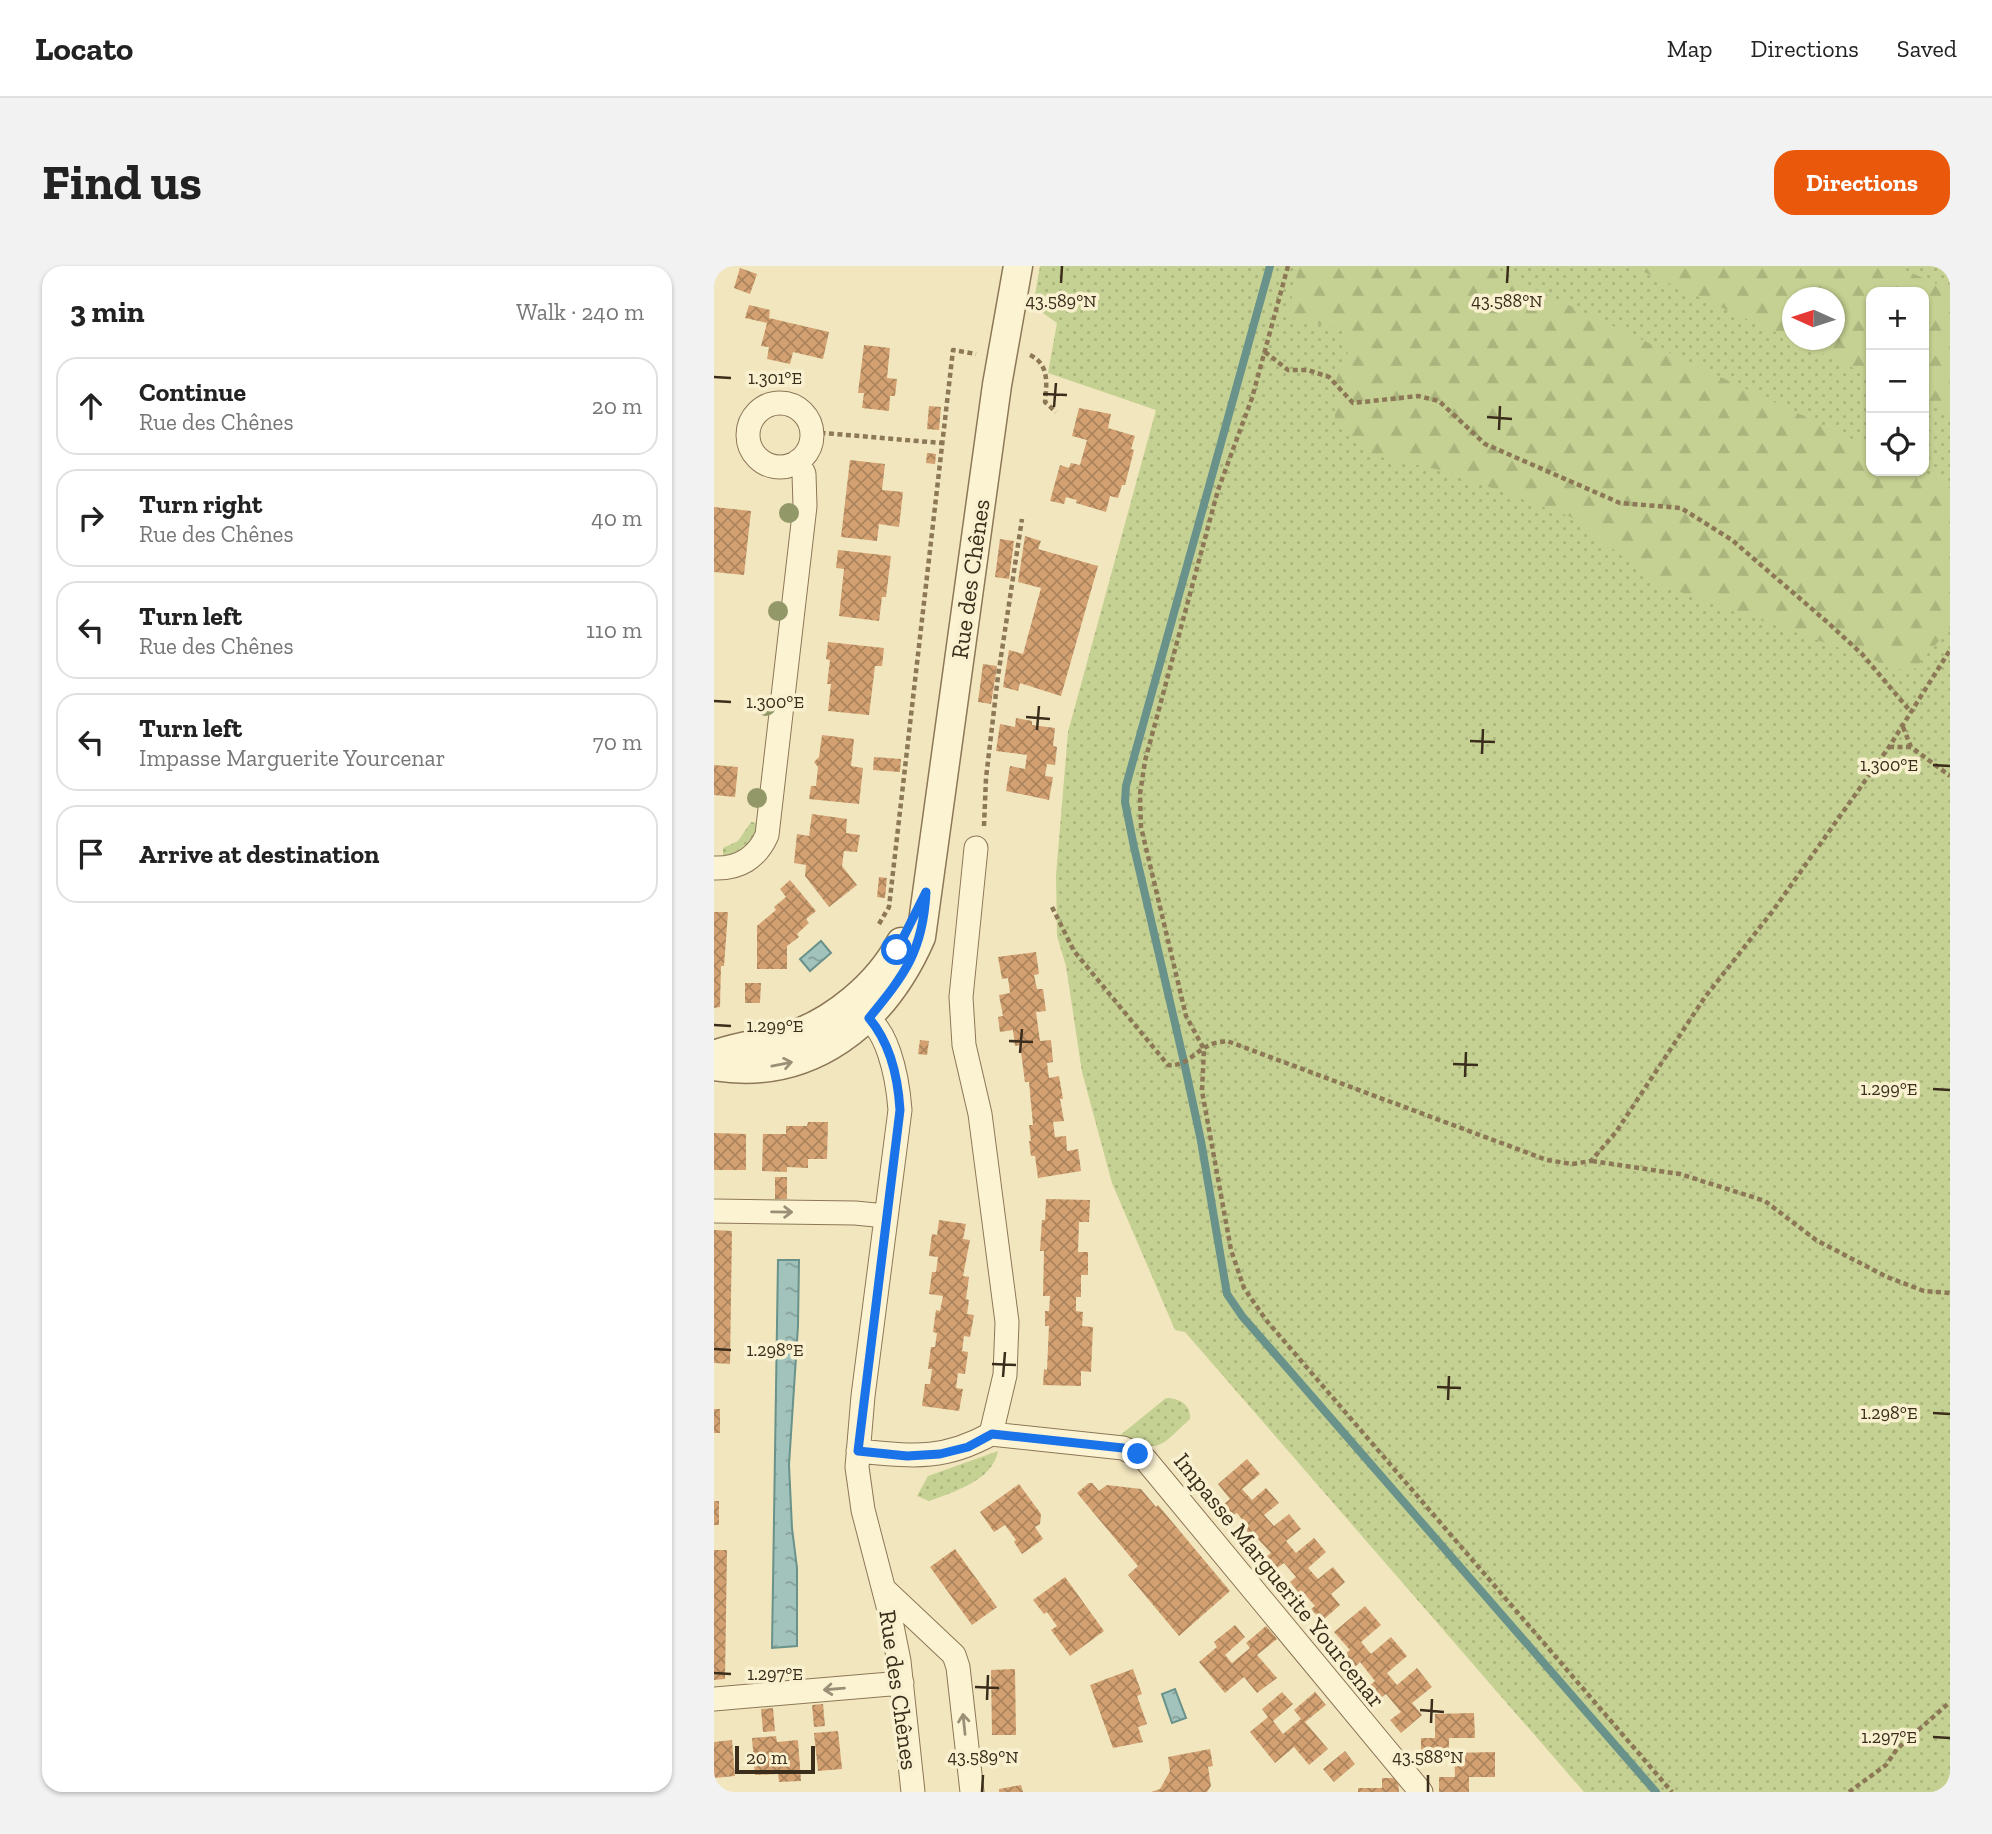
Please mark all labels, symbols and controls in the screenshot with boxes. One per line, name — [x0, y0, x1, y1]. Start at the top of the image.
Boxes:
text: Locato — [35, 29, 133, 68]
text: Map — [1667, 34, 1713, 63]
text: Directions — [1751, 34, 1859, 63]
text: Saved — [1897, 34, 1957, 63]
button: Directions — [1774, 150, 1950, 215]
text: Find us — [42, 153, 202, 212]
north arrow — [1782, 287, 1845, 350]
map controls — [1866, 287, 1929, 476]
button: + — [1866, 287, 1929, 350]
text: 43.589°N — [1025, 290, 1097, 312]
text: 43.588°N — [1471, 290, 1543, 312]
text: 3 min — [70, 294, 145, 330]
text: Walk · 240 m — [516, 298, 644, 326]
button: − — [1866, 350, 1929, 413]
text: 1.301°E — [748, 367, 802, 389]
text: Continue — [139, 376, 246, 408]
icon: ahead — [72, 387, 110, 425]
text: 20 m — [592, 392, 642, 420]
text: Rue des Chênes — [139, 408, 293, 436]
button: locate — [1866, 413, 1929, 476]
text: Turn right — [139, 488, 262, 520]
street label: Rue des Chênes — [944, 497, 996, 661]
icon: right — [72, 499, 110, 537]
text: 40 m — [591, 504, 642, 532]
text: Rue des Chênes — [139, 520, 293, 548]
text: Turn left — [139, 600, 242, 632]
icon: left — [72, 611, 110, 649]
text: 110 m — [586, 616, 642, 644]
text: Rue des Chênes — [139, 632, 293, 660]
text: 1.300°E — [746, 691, 804, 713]
text: Turn left — [139, 712, 242, 744]
icon: left — [72, 723, 110, 761]
text: 70 m — [593, 728, 642, 756]
text: Impasse Marguerite Yourcenar — [139, 744, 445, 772]
text: 1.300°E — [1860, 754, 1918, 776]
icon: arrive — [72, 835, 110, 873]
text: Arrive at destination — [139, 838, 379, 870]
route start — [881, 934, 912, 965]
text: 1.299°E — [747, 1015, 803, 1037]
one-way arrow — [770, 1056, 793, 1070]
text: 1.299°E — [1861, 1078, 1917, 1100]
one-way arrow — [770, 1205, 793, 1219]
text: 1.298°E — [747, 1339, 803, 1361]
text: 1.298°E — [1861, 1402, 1917, 1424]
route end — [1122, 1438, 1153, 1469]
street label: Impasse Marguerite Yourcenar — [1168, 1447, 1392, 1713]
street label: Rue des Chênes — [873, 1608, 925, 1772]
text: 1.297°E — [747, 1663, 803, 1685]
one-way arrow — [823, 1683, 846, 1696]
one-way arrow — [958, 1713, 971, 1736]
text: 1.297°E — [1861, 1726, 1917, 1748]
scale bar — [735, 1743, 816, 1775]
text: 20 m — [746, 1746, 787, 1769]
text: 43.589°N — [947, 1746, 1019, 1768]
text: 43.588°N — [1392, 1746, 1464, 1768]

